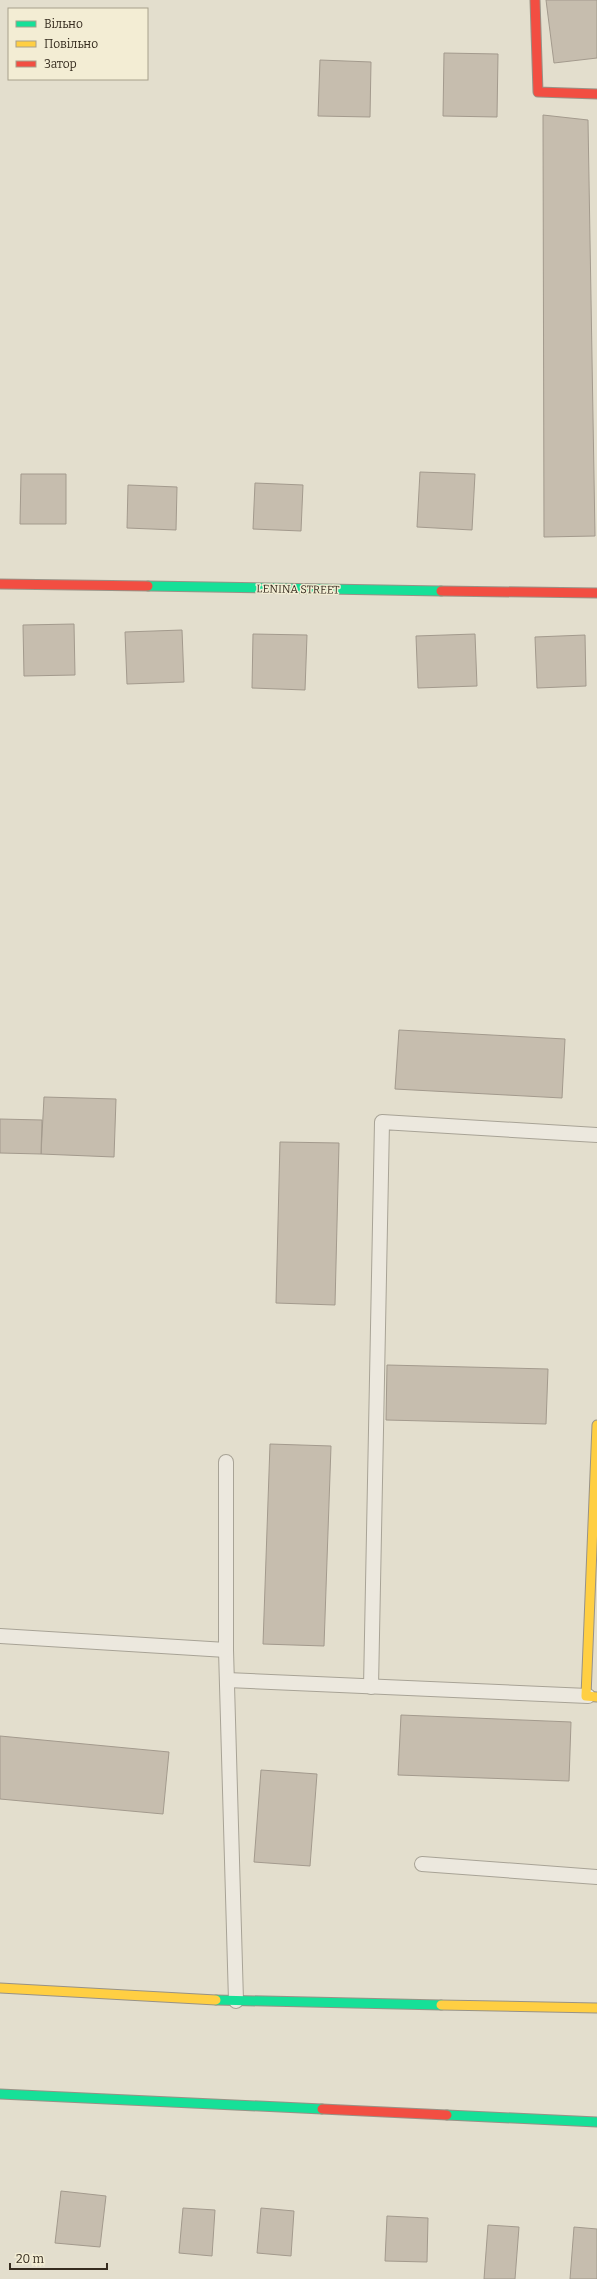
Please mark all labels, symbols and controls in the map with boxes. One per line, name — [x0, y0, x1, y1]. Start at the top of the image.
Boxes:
legend — [8, 8, 148, 80]
text: Вільно — [44, 17, 83, 31]
text: Повільно — [44, 37, 98, 51]
text: Затор — [44, 57, 77, 71]
street label: LENINA STREET — [256, 582, 340, 597]
scale bar — [10, 2245, 107, 2271]
text: 20 m — [16, 2252, 45, 2266]

